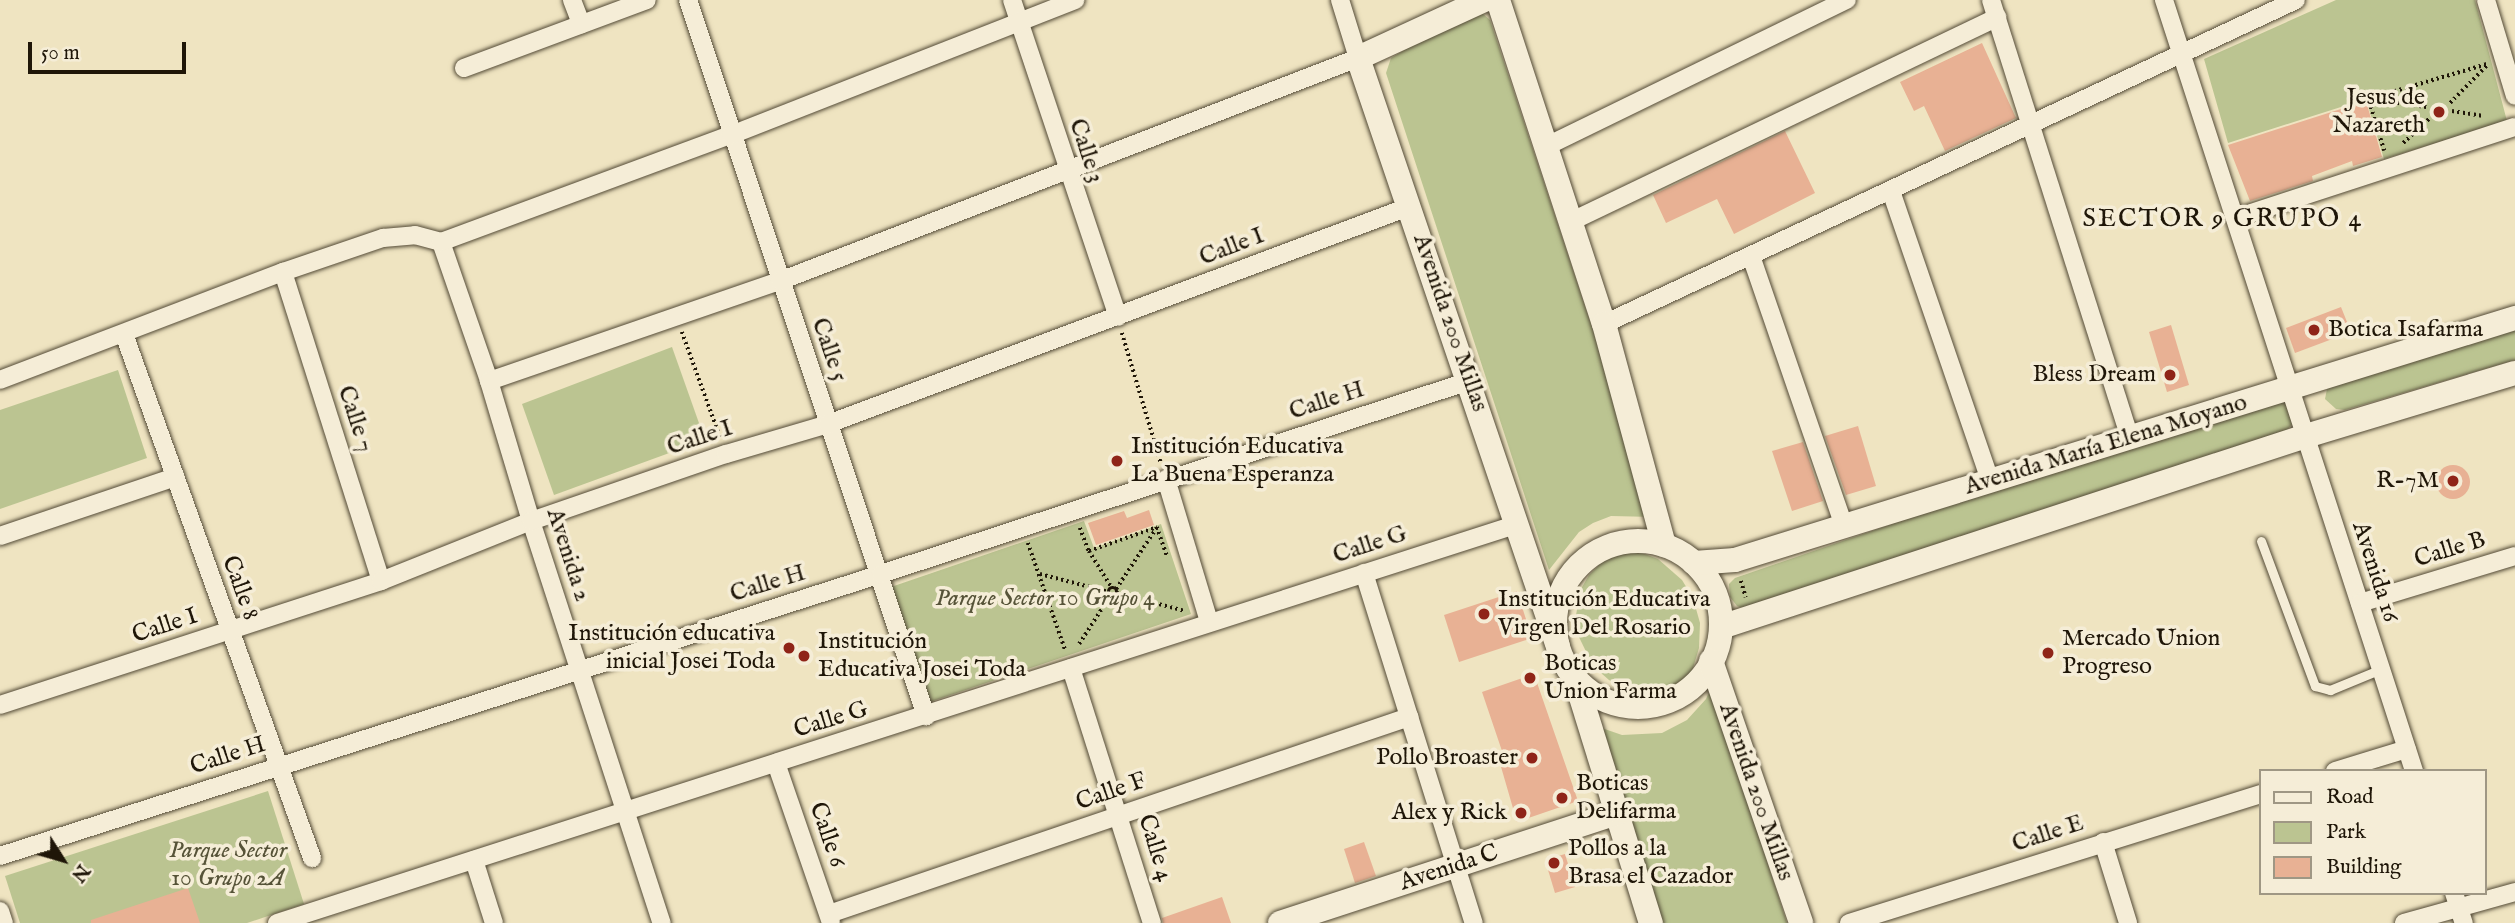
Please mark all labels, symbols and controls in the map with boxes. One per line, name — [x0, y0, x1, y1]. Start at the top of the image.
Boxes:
scale bar — [32, 28, 189, 72]
text: 50 m — [41, 40, 80, 67]
place label: Jesus de Nazareth — [2332, 84, 2425, 140]
marker: Jesus de Nazareth — [2431, 104, 2447, 120]
street label: Calle 3 — [1062, 115, 1110, 187]
district label: SECTOR 9 GRUPO 4 — [2085, 203, 2361, 235]
street label: Calle I — [1196, 222, 1268, 272]
street label: Avenida 200 Millas — [1406, 230, 1494, 416]
street label: Calle 5 — [805, 314, 853, 386]
place label: Botica Isafarma — [2328, 316, 2483, 344]
marker: Botica Isafarma — [2306, 322, 2322, 338]
place label: Bless Dream — [2033, 361, 2156, 389]
marker: Bless Dream — [2162, 367, 2178, 383]
street label: Calle H — [1286, 375, 1368, 427]
street label: Calle 7 — [331, 382, 379, 456]
street label: Avenida María Elena Moyano — [1961, 388, 2251, 502]
street label: Calle I — [664, 414, 736, 462]
place label: Institución Educativa La Buena Esperanza — [1131, 433, 1343, 489]
marker: Institución Educativa La Buena Esperanza — [1109, 453, 1125, 469]
place label: R-7M — [2376, 467, 2439, 495]
marker: R-7M — [2445, 473, 2461, 489]
street label: Avenida 2 — [539, 505, 597, 605]
street label: Avenida 16 — [2345, 518, 2405, 626]
street label: Calle G — [1329, 520, 1411, 570]
street label: Calle B — [2411, 526, 2489, 574]
street label: Calle 8 — [215, 552, 265, 624]
street label: Calle H — [727, 559, 809, 609]
park label: Parque Sector 10 Grupo 4 — [935, 585, 1155, 613]
place label: Institución Educativa Virgen Del Rosario — [1498, 586, 1710, 642]
street label: Calle I — [129, 602, 201, 650]
marker: Institución Educativa Virgen Del Rosario — [1476, 606, 1492, 622]
place label: Institución educativa inicial Josei Toda — [568, 620, 775, 676]
place label: Mercado Union Progreso — [2062, 625, 2220, 681]
place label: Institución Educativa Josei Toda — [818, 628, 1026, 684]
marker: Institución educativa inicial Josei Toda — [781, 640, 797, 656]
marker: Mercado Union Progreso — [2040, 645, 2056, 661]
marker: Institución Educativa Josei Toda — [796, 648, 812, 664]
place label: Boticas Union Farma — [1544, 650, 1677, 706]
marker: Boticas Union Farma — [1522, 670, 1538, 686]
street label: Calle G — [791, 695, 871, 745]
street label: Avenida 200 Millas — [1712, 699, 1800, 885]
street label: Calle H — [187, 730, 269, 782]
place label: Pollo Broaster — [1376, 744, 1518, 772]
marker: Pollo Broaster — [1524, 750, 1540, 766]
street label: Calle F — [1072, 767, 1150, 817]
legend — [2260, 769, 2487, 895]
place label: Boticas Delifarma — [1576, 770, 1676, 826]
text: Road — [2326, 784, 2373, 811]
marker: Boticas Delifarma — [1554, 790, 1570, 806]
street label: Calle 6 — [802, 799, 852, 871]
place label: Alex y Rick — [1392, 799, 1507, 827]
marker: Alex y Rick — [1513, 805, 1529, 821]
street label: Calle E — [2009, 809, 2087, 859]
street label: Calle 4 — [1131, 811, 1179, 885]
text: Park — [2326, 819, 2366, 846]
north arrow — [28, 825, 98, 895]
place label: Pollos a la Brasa el Cazador — [1568, 835, 1733, 891]
park label: Parque Sector 10 Grupo 2A — [169, 837, 287, 893]
street label: Avenida C — [1396, 839, 1502, 897]
text: Building — [2326, 854, 2401, 881]
marker: Pollos a la Brasa el Cazador — [1546, 855, 1562, 871]
text: N — [65, 859, 94, 886]

